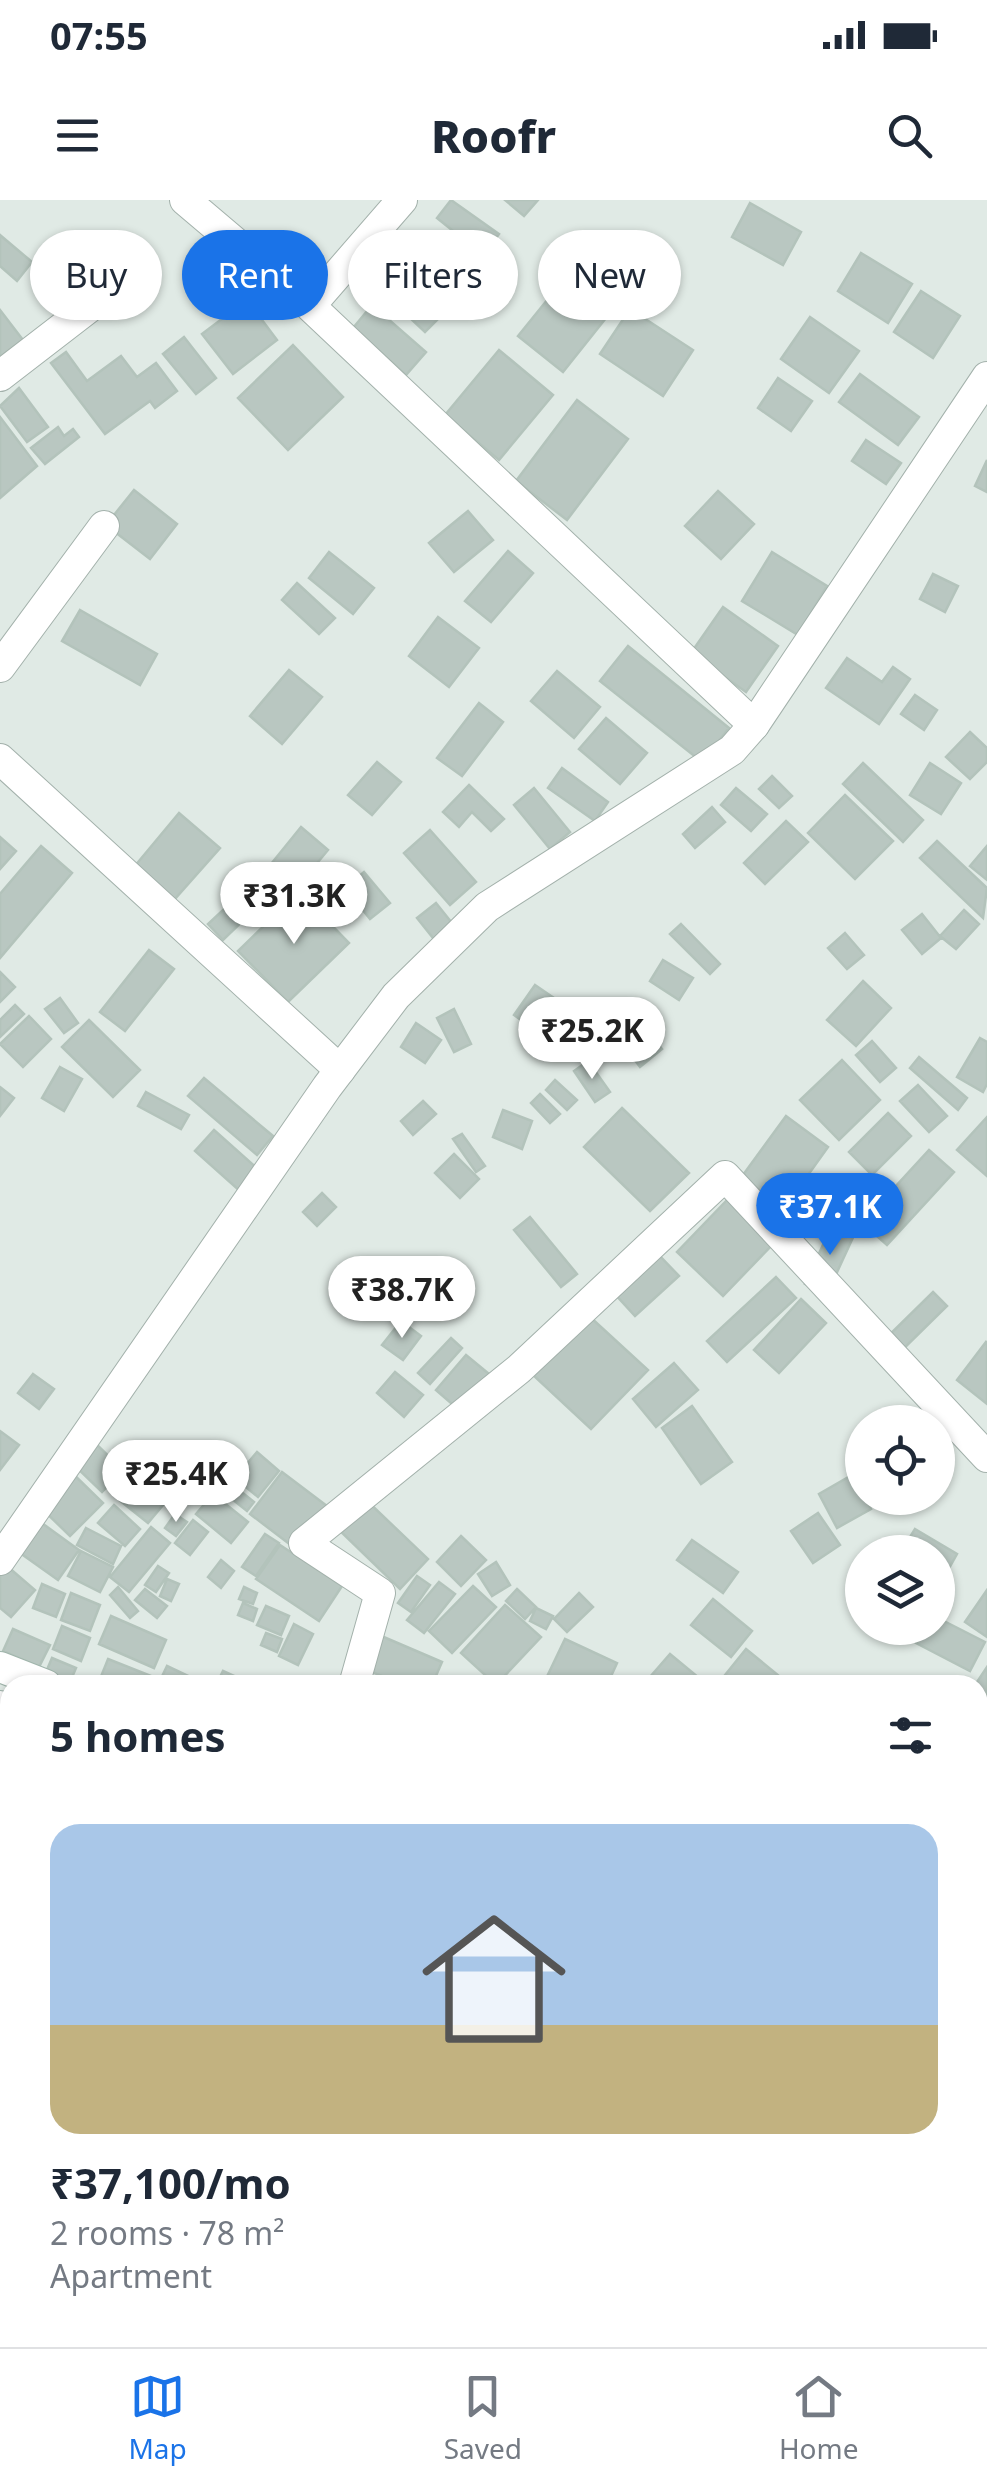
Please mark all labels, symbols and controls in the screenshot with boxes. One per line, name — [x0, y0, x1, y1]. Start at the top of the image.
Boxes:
text: 07:55 — [50, 9, 148, 61]
text: Roofr — [431, 105, 556, 166]
icon: menu — [50, 108, 105, 163]
icon: search — [882, 108, 937, 163]
chip: Buy — [30, 230, 162, 320]
chip: Rent — [182, 230, 328, 320]
chip: Filters — [348, 230, 518, 320]
chip: New — [538, 230, 681, 320]
pin: ₹31.3K — [213, 862, 375, 947]
text: ₹31.3K — [242, 873, 346, 916]
pin: ₹25.2K — [511, 997, 673, 1082]
text: ₹25.2K — [540, 1008, 644, 1051]
pin: ₹37.1K — [749, 1173, 911, 1258]
text: ₹37.1K — [778, 1184, 882, 1227]
pin: ₹38.7K — [321, 1256, 483, 1341]
text: ₹38.7K — [350, 1267, 454, 1310]
map controls — [845, 1405, 955, 1645]
button: locate — [845, 1405, 955, 1515]
pin: ₹25.4K — [95, 1440, 257, 1525]
text: ₹25.4K — [124, 1451, 228, 1494]
button: layers — [845, 1535, 955, 1645]
text: 5 homes — [50, 1707, 226, 1764]
icon: filters — [883, 1708, 938, 1763]
icon: home — [404, 1889, 584, 2069]
text: ₹37,100/mo — [50, 2154, 291, 2211]
text: 2 rooms · 78 m² — [50, 2211, 284, 2254]
text: Apartment — [50, 2254, 212, 2297]
tab: Map — [128, 2369, 187, 2467]
tab: Saved — [444, 2369, 522, 2467]
tab: Home — [779, 2369, 859, 2467]

